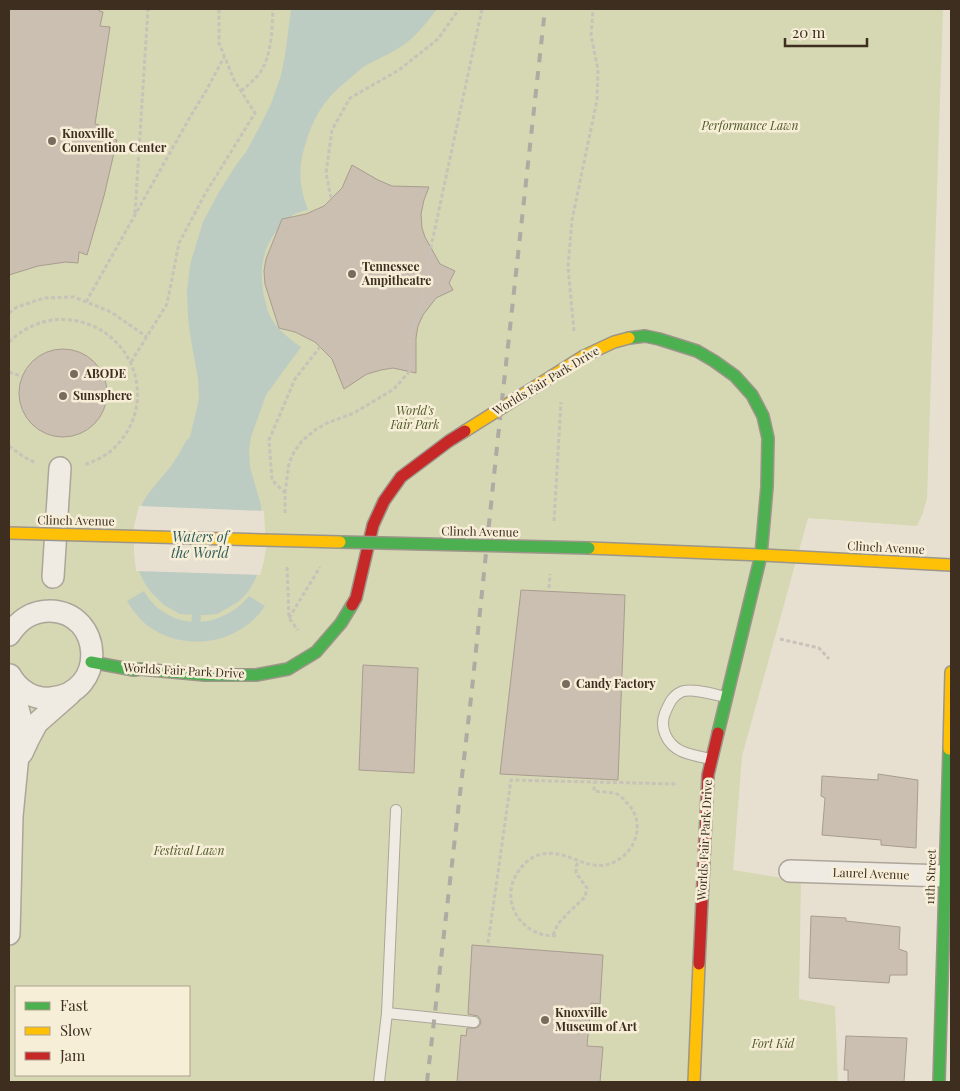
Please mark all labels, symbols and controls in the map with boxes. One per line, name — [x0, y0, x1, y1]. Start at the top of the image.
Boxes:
scale bar — [785, 15, 868, 47]
text: 20 m — [792, 22, 826, 42]
park label: Performance Lawn — [701, 117, 798, 133]
place label: Knoxville Convention Center — [62, 125, 167, 155]
marker: Knoxville Convention Center — [46, 135, 58, 147]
place label: Tennessee Ampitheatre — [361, 258, 431, 288]
marker: Tennessee Ampitheatre — [346, 268, 358, 280]
street label: Worlds Fair Park Drive — [488, 342, 602, 419]
place label: ABODE — [83, 365, 126, 381]
marker: ABODE — [68, 368, 80, 380]
place label: Sunsphere — [73, 387, 132, 403]
marker: Sunsphere — [57, 390, 69, 402]
park label: World's Fair Park — [390, 402, 439, 432]
street label: Clinch Avenue — [37, 511, 115, 529]
street label: Clinch Avenue — [441, 522, 519, 540]
water label: Waters of the World — [171, 527, 231, 562]
street label: Clinch Avenue — [847, 537, 925, 557]
street label: Worlds Fair Park Drive — [122, 659, 245, 681]
place label: Candy Factory — [576, 675, 657, 691]
marker: Candy Factory — [560, 678, 572, 690]
street label: Worlds Fair Park Drive — [693, 779, 715, 902]
park label: Festival Lawn — [153, 842, 224, 858]
street label: 11th Street — [921, 848, 939, 905]
street label: Laurel Avenue — [832, 864, 910, 882]
legend — [15, 986, 190, 1076]
text: Fast — [60, 995, 89, 1015]
place label: Knoxville Museum of Art — [555, 1004, 638, 1034]
marker: Knoxville Museum of Art — [539, 1014, 551, 1026]
text: Slow — [60, 1020, 92, 1040]
park label: Fort Kid — [751, 1035, 795, 1051]
text: Jam — [59, 1045, 86, 1065]

